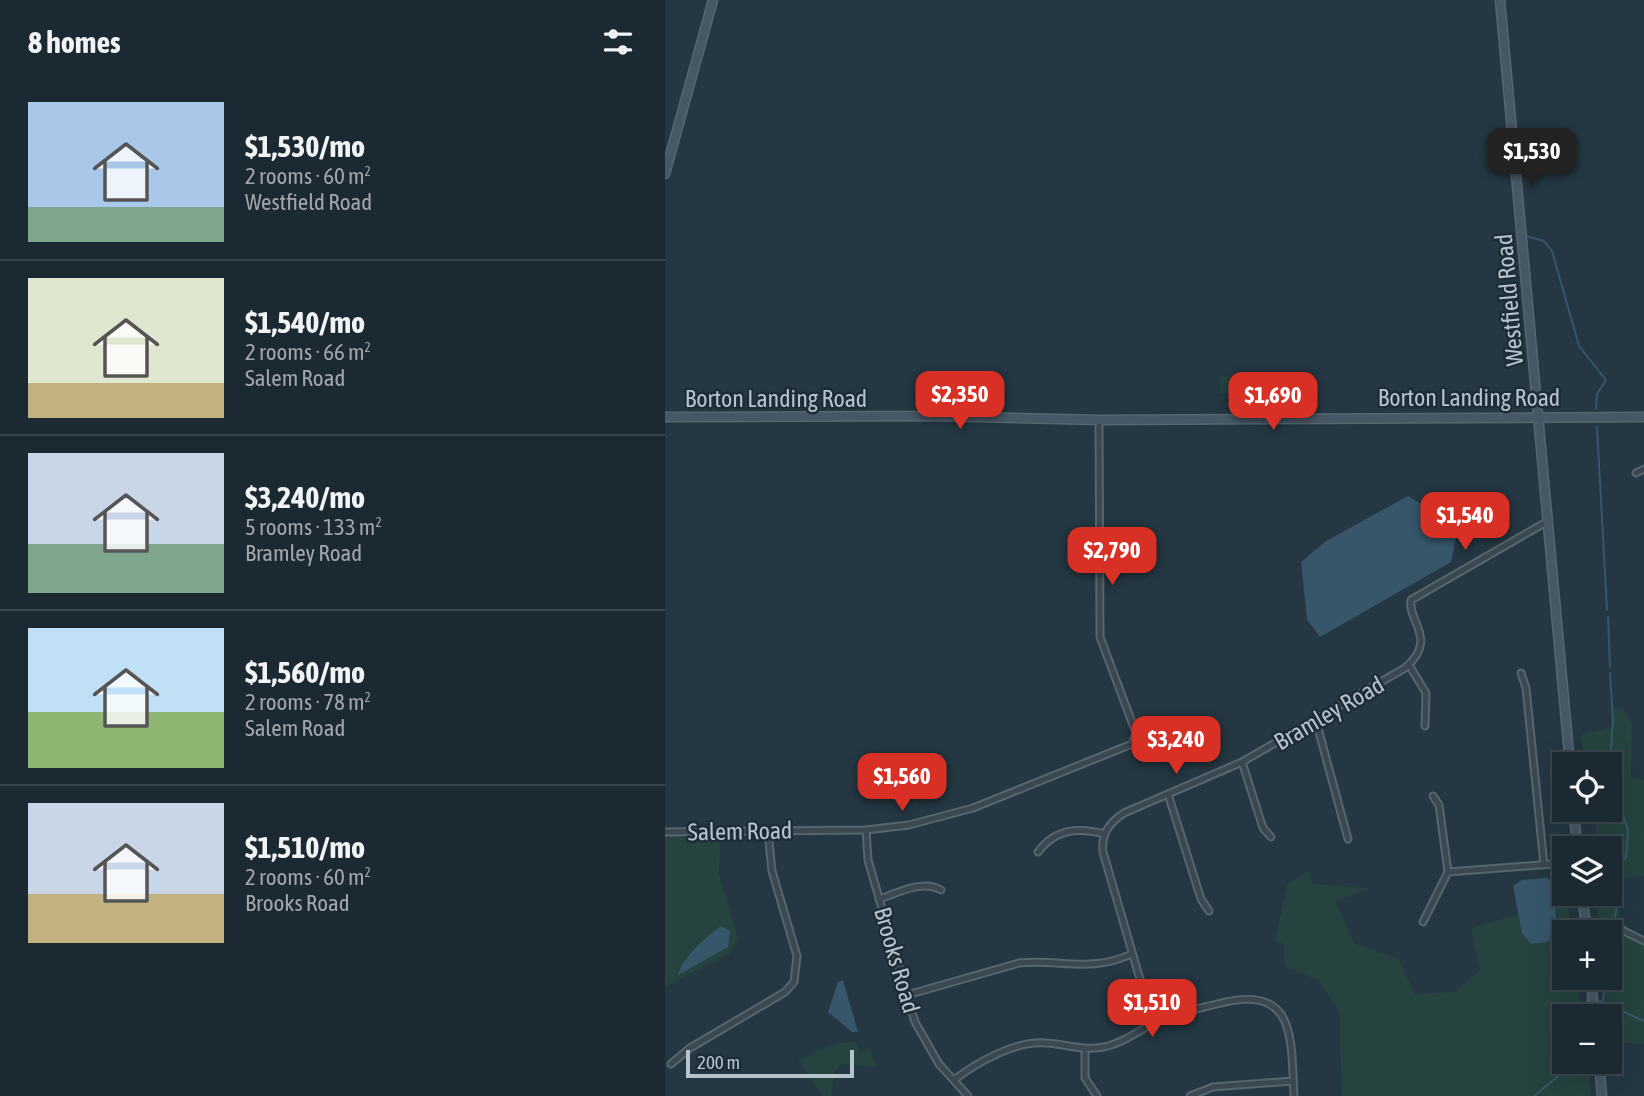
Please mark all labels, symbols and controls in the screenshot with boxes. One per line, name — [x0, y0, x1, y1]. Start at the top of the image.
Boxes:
icon: filters — [599, 23, 637, 61]
text: 8 homes — [28, 25, 121, 59]
pin: $1,530 — [1475, 128, 1589, 188]
text: $1,530/mo — [245, 129, 365, 163]
icon: home — [84, 130, 168, 214]
text: $1,530 — [1504, 138, 1561, 164]
text: 2 rooms · 60 m² — [245, 163, 371, 189]
text: Westfield Road — [245, 189, 372, 215]
street label: Westfield Road — [1490, 233, 1528, 367]
text: $1,540/mo — [245, 305, 365, 339]
icon: home — [84, 306, 168, 390]
text: 2 rooms · 66 m² — [245, 339, 371, 365]
text: Salem Road — [245, 365, 345, 391]
pin: $2,350 — [903, 372, 1017, 431]
pin: $1,690 — [1216, 372, 1330, 432]
text: $2,350 — [932, 381, 989, 407]
text: $1,690 — [1245, 382, 1302, 408]
street label: Borton Landing Road — [1378, 384, 1560, 411]
street label: Borton Landing Road — [685, 385, 867, 412]
text: $3,240/mo — [245, 480, 365, 514]
icon: home — [84, 481, 168, 565]
pin: $1,540 — [1408, 492, 1522, 552]
text: $1,540 — [1437, 502, 1494, 528]
text: 5 rooms · 133 m² — [245, 514, 382, 540]
pin: $2,790 — [1055, 528, 1169, 587]
text: $2,790 — [1084, 537, 1141, 563]
text: Bramley Road — [245, 540, 362, 566]
text: $1,560/mo — [245, 655, 365, 689]
icon: home — [84, 656, 168, 740]
street label: Bramley Road — [1269, 671, 1389, 755]
text: 2 rooms · 78 m² — [245, 689, 371, 715]
text: Salem Road — [245, 715, 345, 741]
pin: $3,240 — [1119, 716, 1233, 776]
text: $3,240 — [1148, 726, 1205, 752]
map controls — [1552, 752, 1622, 1074]
button: locate — [1552, 752, 1622, 822]
pin: $1,560 — [845, 754, 959, 813]
text: $1,560 — [874, 763, 931, 789]
street label: Salem Road — [687, 817, 793, 845]
text: $1,510/mo — [245, 830, 365, 864]
icon: home — [84, 831, 168, 915]
button: layers — [1552, 836, 1622, 906]
text: 2 rooms · 60 m² — [245, 864, 371, 890]
text: Brooks Road — [245, 890, 350, 916]
street label: Brooks Road — [869, 904, 925, 1016]
button: + — [1552, 920, 1622, 990]
pin: $1,510 — [1095, 979, 1209, 1039]
text: $1,510 — [1124, 989, 1181, 1015]
button: − — [1552, 1004, 1622, 1074]
scale bar — [686, 1047, 854, 1079]
text: 200 m — [697, 1051, 740, 1073]

